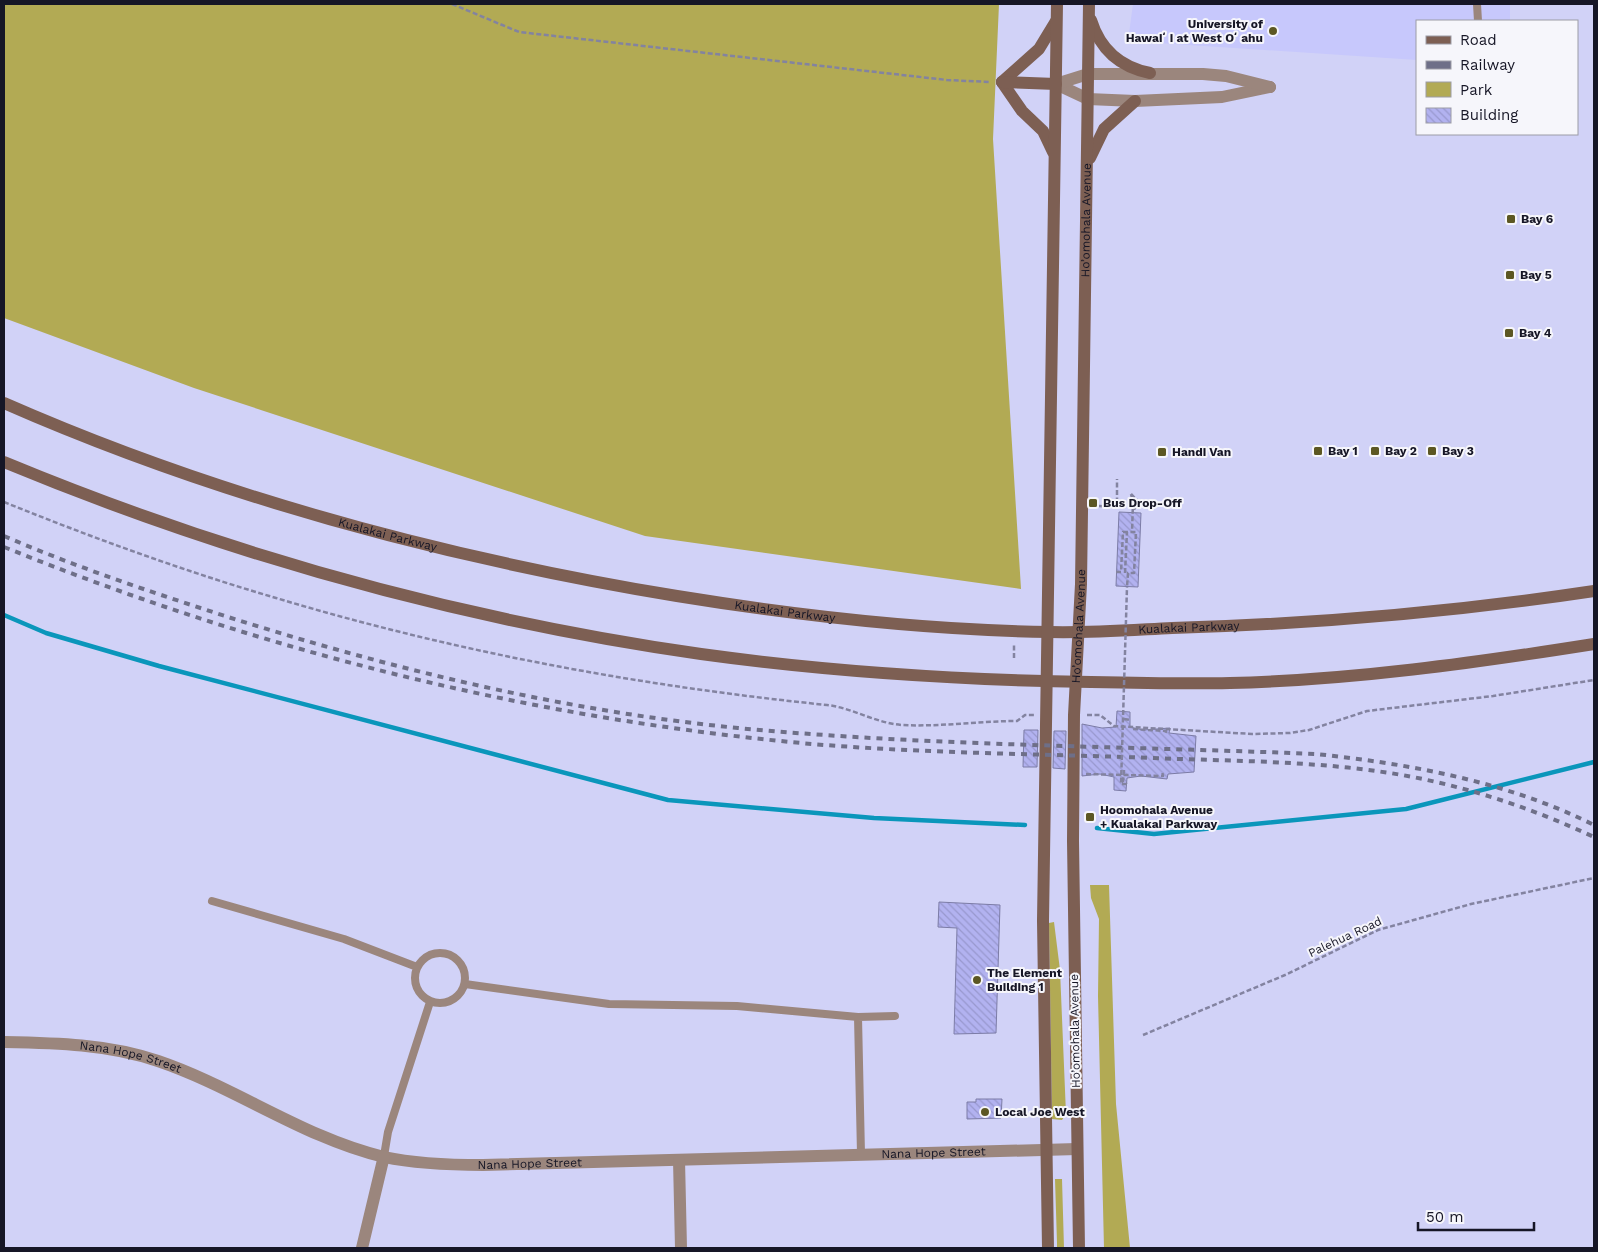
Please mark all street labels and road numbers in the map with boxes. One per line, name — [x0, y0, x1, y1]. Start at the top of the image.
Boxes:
street label: Ho’omohala Avenue — [1078, 163, 1094, 278]
street label: Kualakai Parkway — [337, 515, 439, 554]
street label: Ho’omohala Avenue — [1069, 569, 1088, 684]
street label: Kualakai Parkway — [734, 598, 837, 625]
street label: Kualakai Parkway — [1138, 618, 1241, 637]
street label: Palehua Road — [1306, 914, 1384, 960]
street label: Ho’omohala Avenue — [1067, 974, 1083, 1088]
street label: Nana Hope Street — [79, 1038, 183, 1076]
street label: Nana Hope Street — [881, 1144, 986, 1161]
street label: Nana Hope Street — [478, 1155, 582, 1172]

